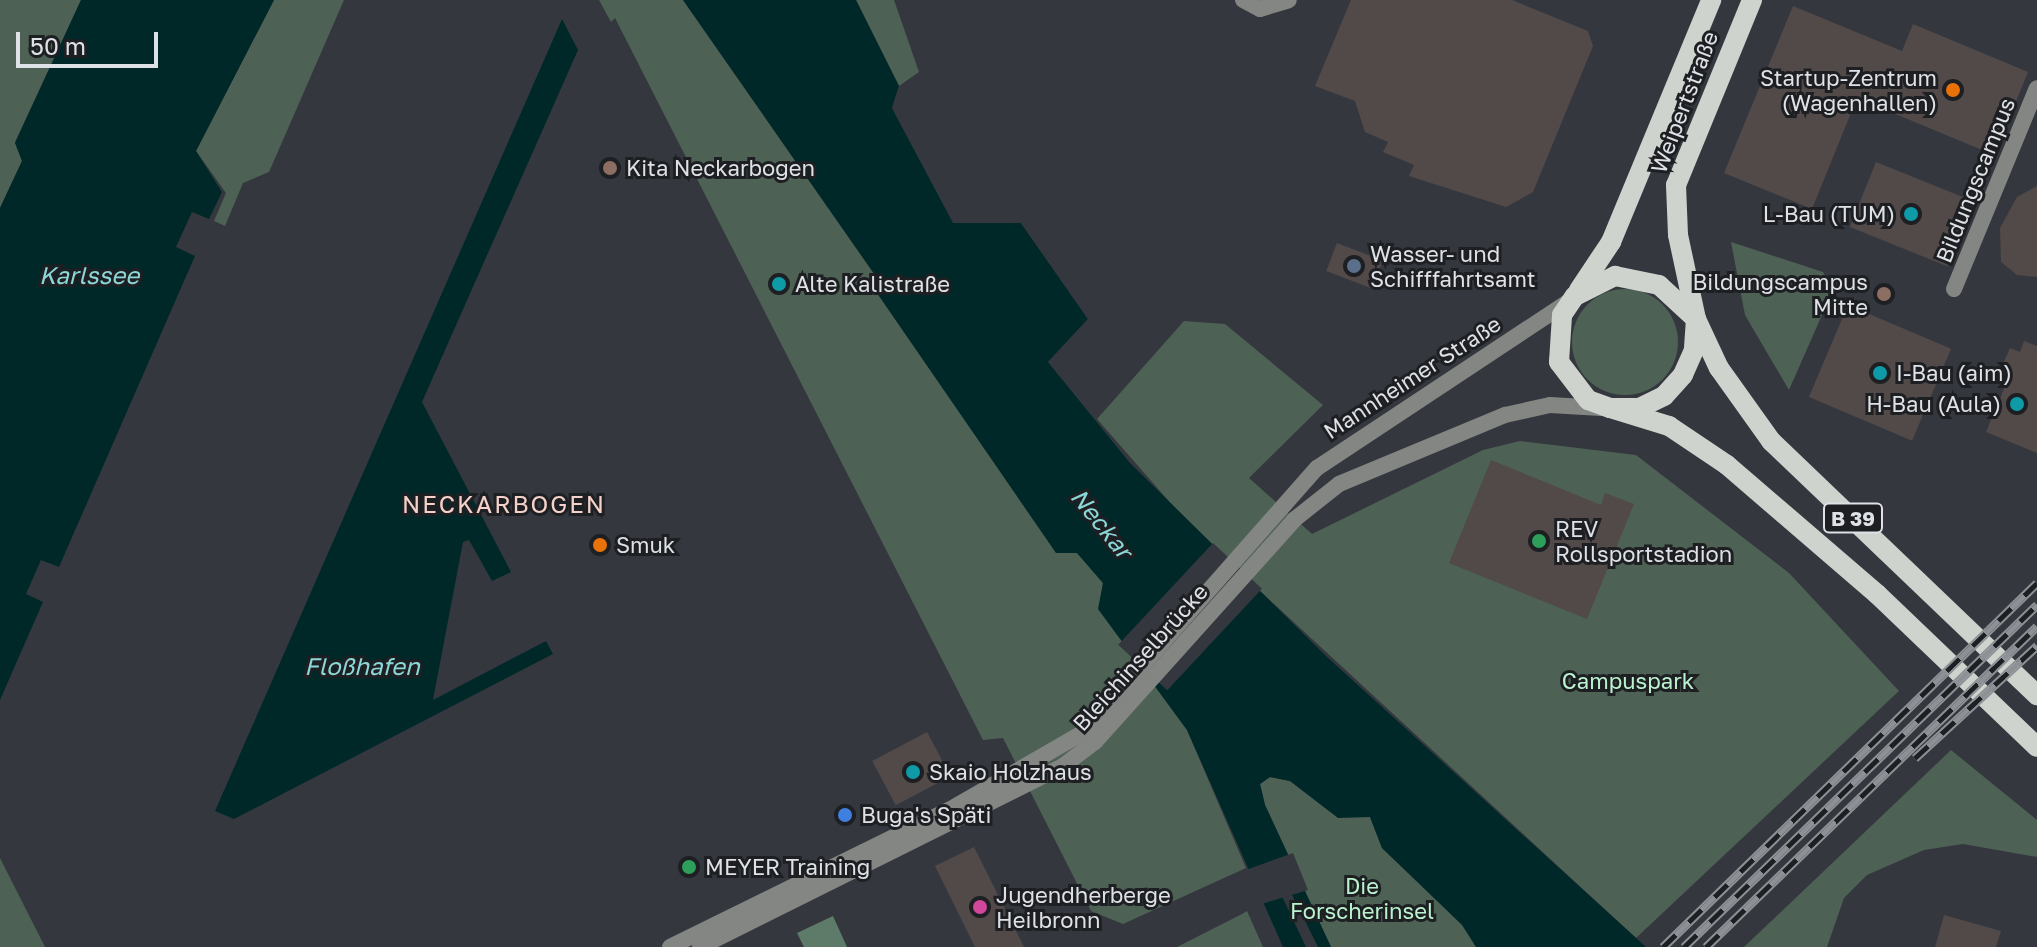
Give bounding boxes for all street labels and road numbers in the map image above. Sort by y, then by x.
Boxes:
street label: Weipertstraße [1645,27,1723,177]
street label: Bildungscampus [1930,94,2020,266]
street label: Mannheimer Straße [1319,310,1505,444]
road number: B 39 [1823,502,1883,534]
street label: Bleichinselbrücke [1067,578,1213,736]

